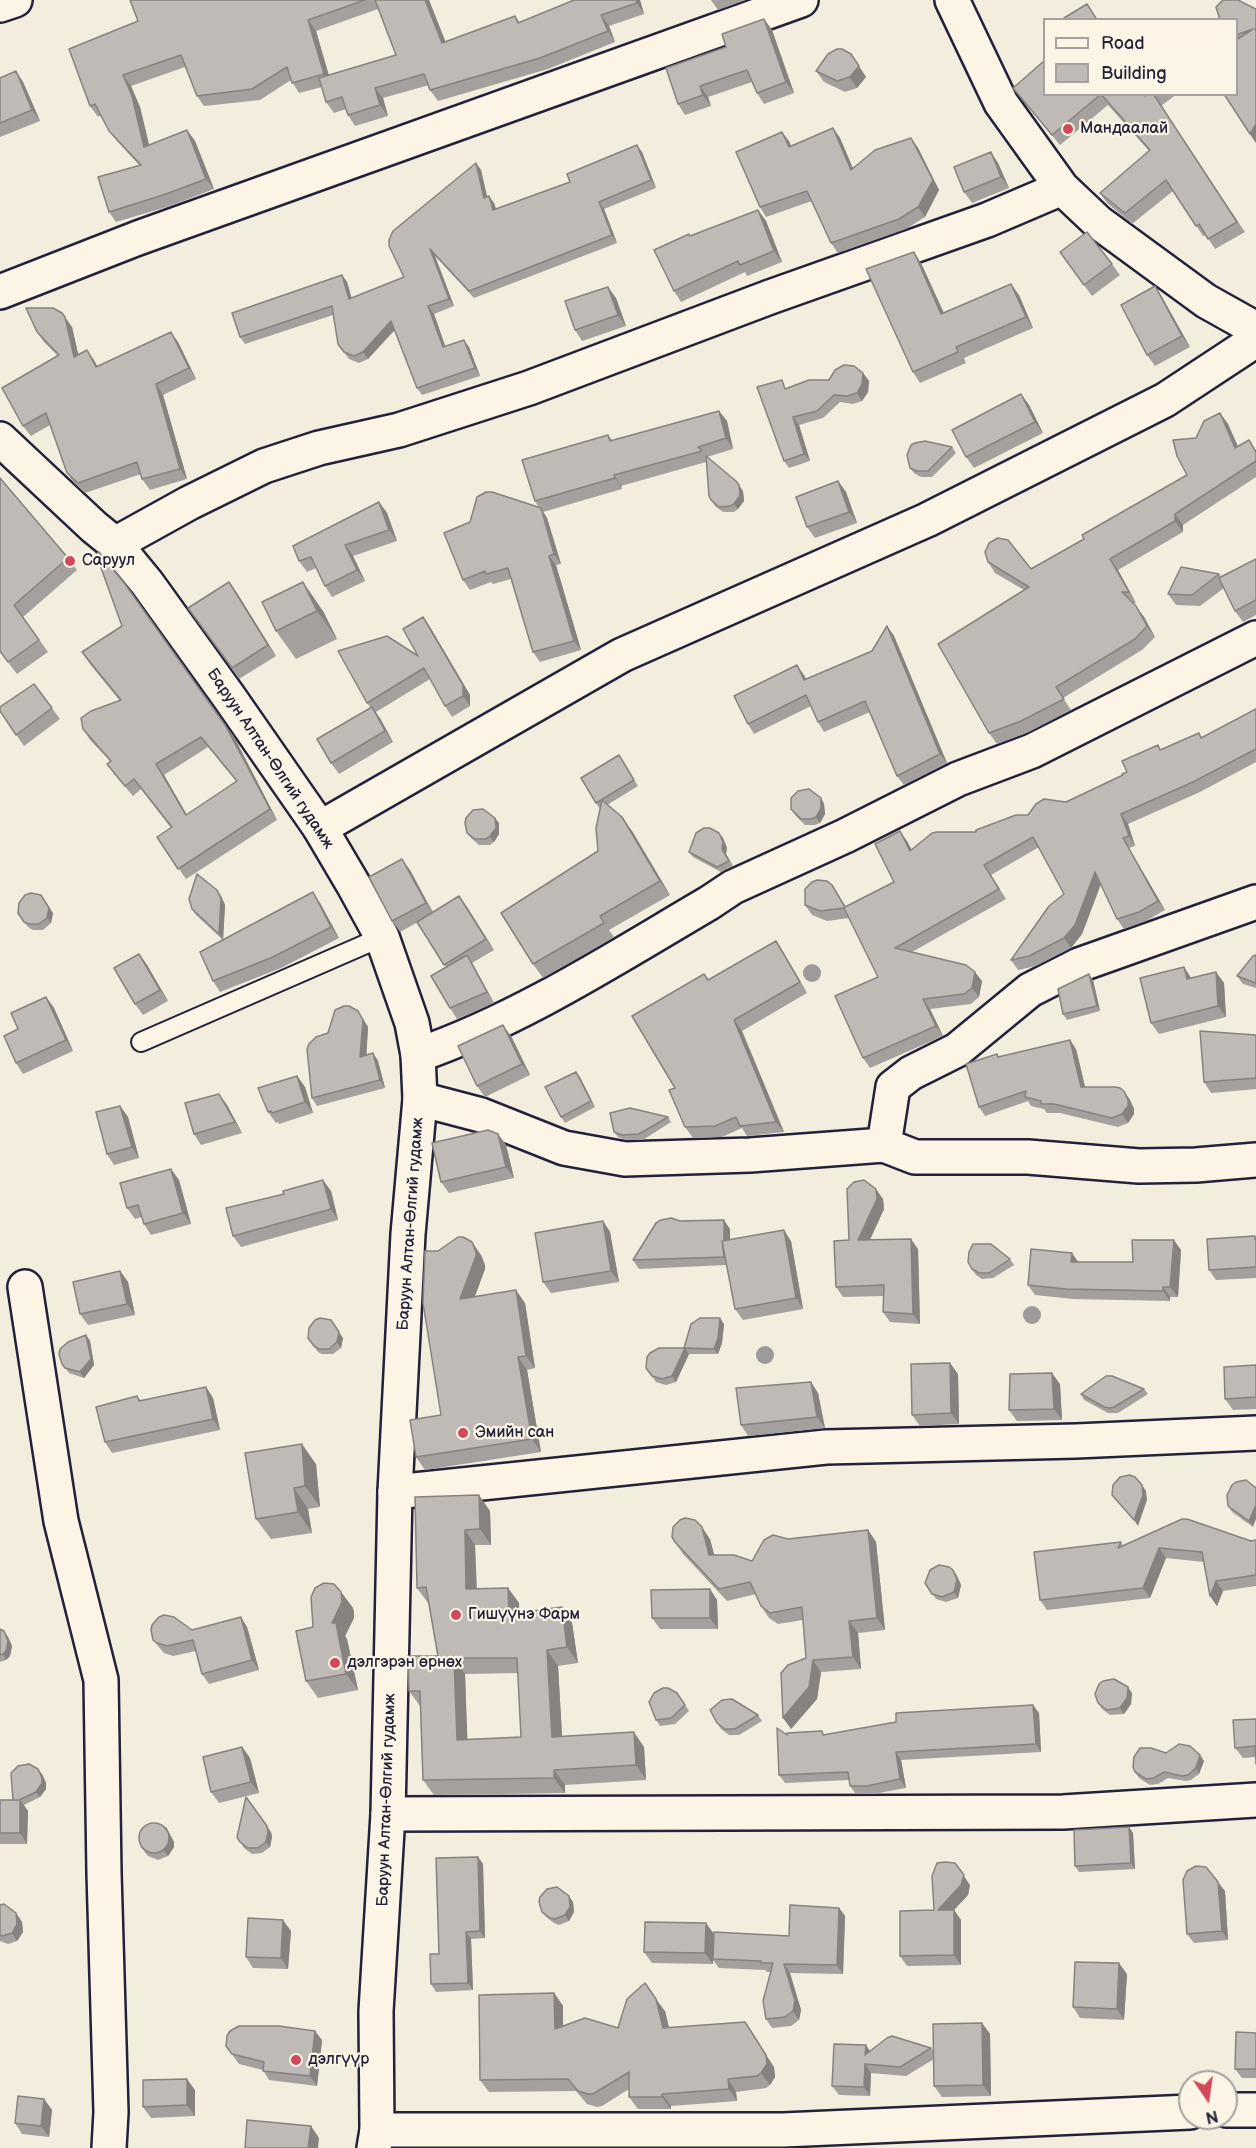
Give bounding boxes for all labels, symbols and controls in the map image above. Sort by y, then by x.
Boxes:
legend [1043,18,1238,96]
text: Road [1101,33,1145,54]
text: Building [1101,63,1167,84]
place label: Мандаалай [1080,119,1168,139]
marker: Мандаалай [1061,122,1075,136]
place label: Саруул [82,551,135,571]
marker: Саруул [63,554,77,568]
street label: Баруун Алтан-Өлгий гудамж [202,665,338,853]
street label: Баруун Алтан-Өлгий гудамж [394,1117,428,1331]
place label: Эмийн сан [475,1423,554,1443]
marker: Эмийн сан [456,1426,470,1440]
place label: Гишүүнэ Фарм [468,1605,580,1625]
marker: Гишүүнэ Фарм [449,1608,463,1622]
place label: дэлгэрэн өрнөх [347,1653,462,1673]
marker: дэлгэрэн өрнөх [328,1656,342,1670]
street label: Баруун Алтан-Өлгий гудамж [374,1693,400,1907]
place label: дэлгүүр [308,2050,369,2070]
marker: дэлгүүр [289,2053,303,2067]
north arrow [1178,2070,1238,2130]
text: N [1204,2105,1220,2127]

